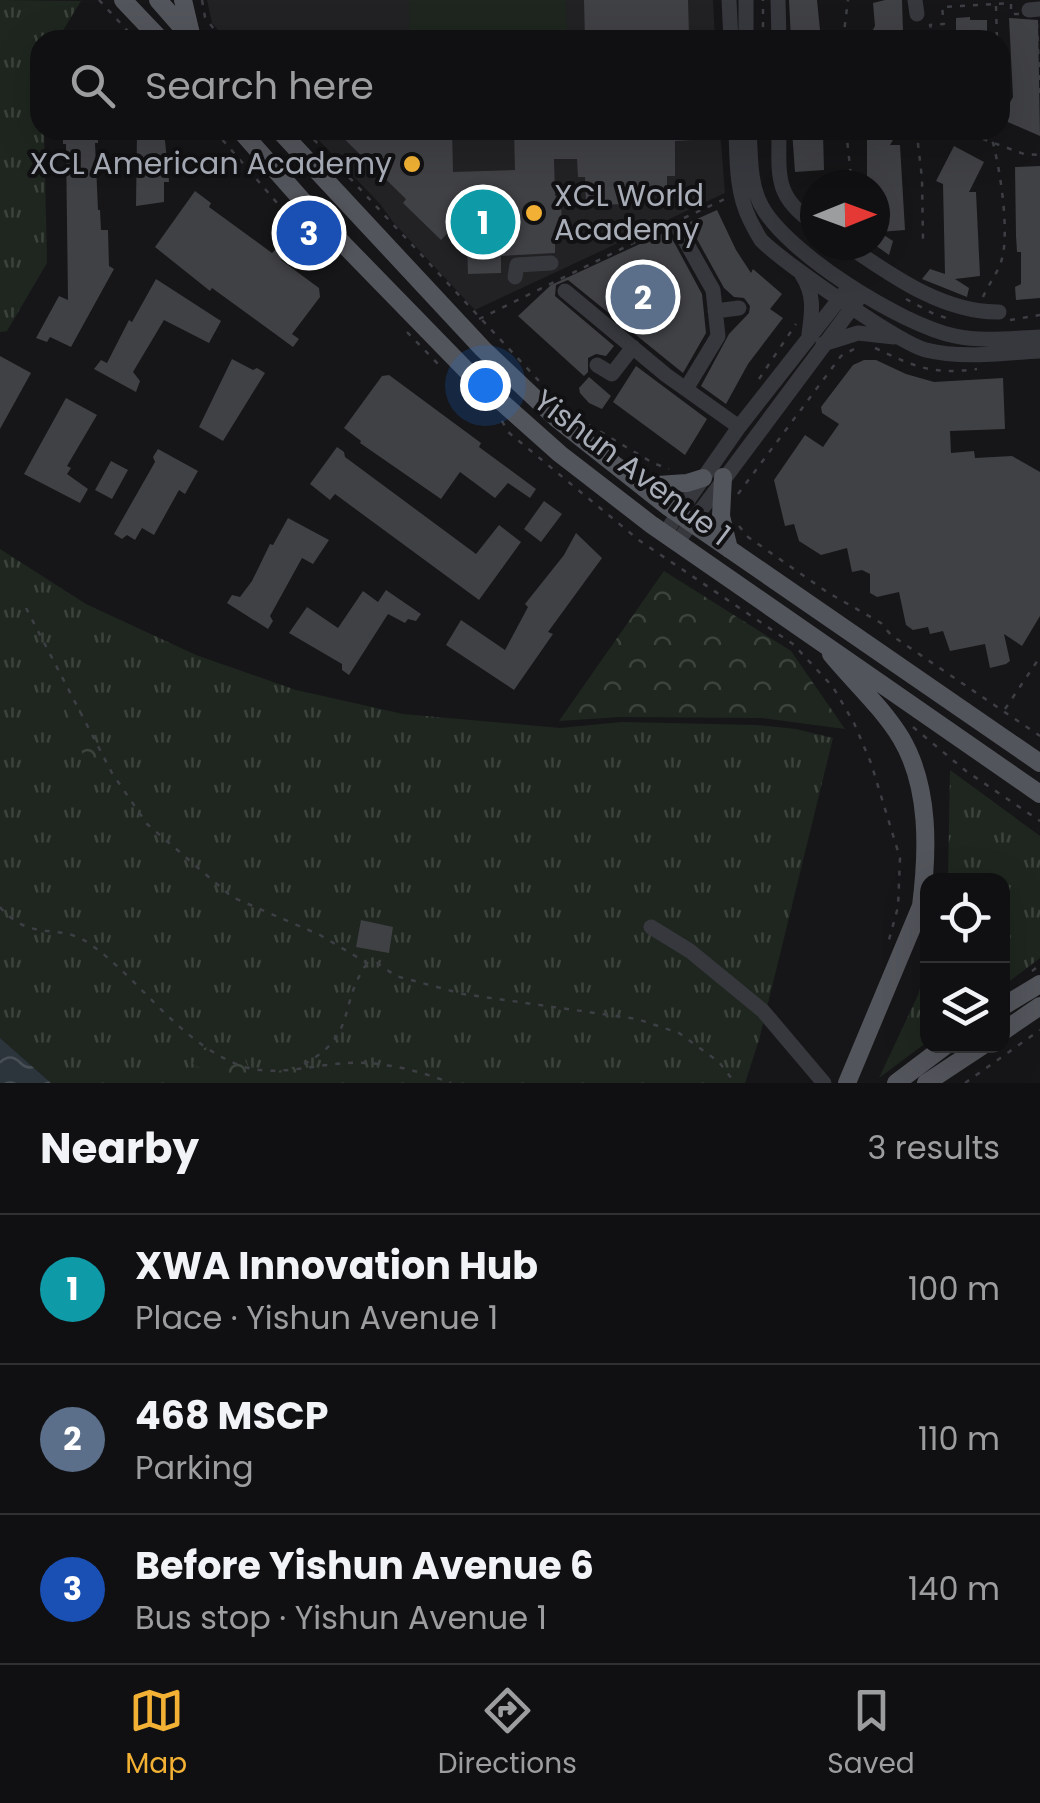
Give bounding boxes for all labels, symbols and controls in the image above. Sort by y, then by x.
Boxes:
search box [30,30,1010,140]
icon: search [65,58,120,113]
text: Search here [145,59,374,112]
place label: XCL American Academy [30,142,392,185]
marker: XCL American Academy [401,153,423,175]
north arrow [800,170,890,260]
place label: XCL World Academy [554,174,704,251]
pin: 1 [450,184,516,260]
pin: 3 [276,196,342,270]
marker: XCL World Academy [523,202,545,224]
pin: 2 [610,260,676,334]
your location [460,360,511,411]
street label: Yishun Avenue 1 [525,379,740,556]
map controls [920,873,1010,1053]
button: locate [920,873,1010,963]
button: layers [920,963,1010,1053]
text: Nearby [40,1119,199,1178]
text: 3 results [867,1125,1000,1170]
text: XWA Innovation Hub [135,1239,538,1292]
text: 1 [66,1266,79,1311]
text: 100 m [908,1266,1000,1311]
text: Place · Yishun Avenue 1 [135,1295,498,1340]
text: 468 MSCP [135,1389,329,1442]
text: 2 [63,1416,82,1461]
text: 110 m [918,1416,1000,1461]
text: Parking [135,1445,254,1490]
text: Before Yishun Avenue 6 [135,1539,594,1592]
text: 3 [63,1566,82,1611]
text: 140 m [908,1566,1000,1611]
text: Bus stop · Yishun Avenue 1 [135,1595,547,1640]
tab: Map [125,1683,187,1785]
tab: Directions [438,1683,577,1785]
tab: Saved [827,1683,915,1785]

